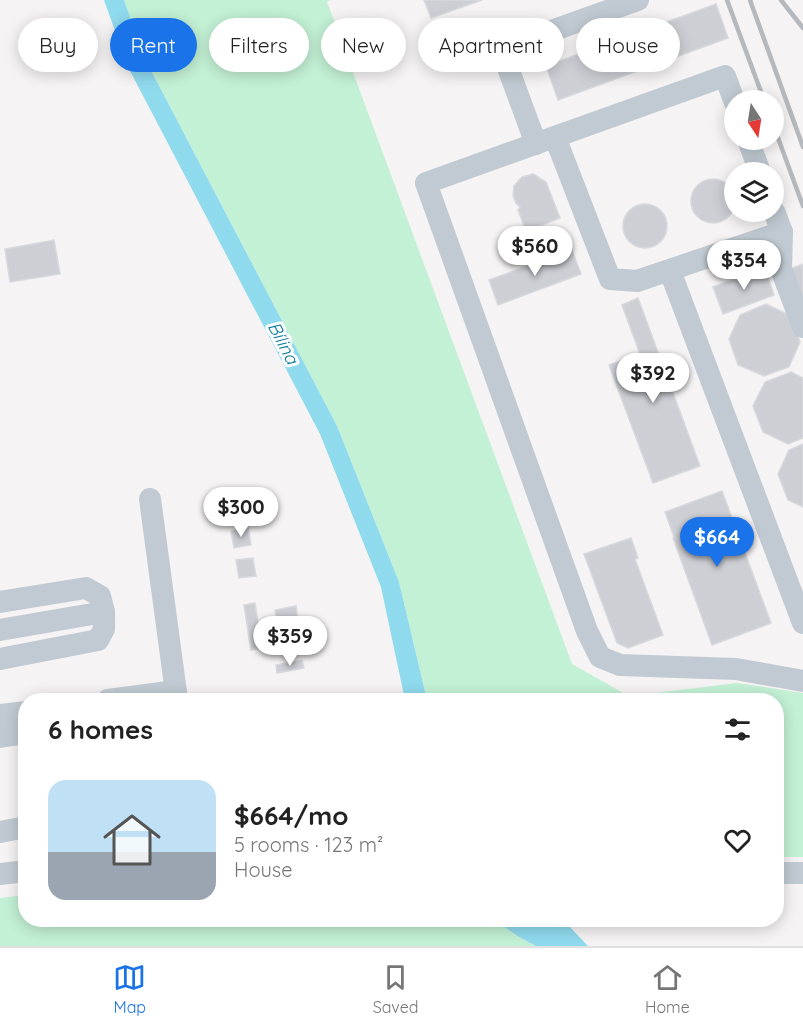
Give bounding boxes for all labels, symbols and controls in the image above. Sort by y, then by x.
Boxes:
chip: Buy [18,18,98,72]
chip: Rent [110,18,197,72]
chip: Filters [209,18,309,72]
chip: New [321,18,406,72]
chip: Apartment [418,18,564,72]
chip: House [576,18,680,72]
north arrow [724,90,784,150]
map controls [724,90,784,222]
button: layers [724,162,784,222]
pin: $560 [499,226,571,277]
text: $560 [512,233,558,258]
pin: $354 [708,240,780,291]
text: $354 [721,247,767,272]
water label: Bílina [263,318,305,369]
pin: $392 [617,353,689,404]
text: $392 [630,360,676,385]
pin: $300 [205,487,277,538]
text: $300 [217,494,265,519]
pin: $664 [681,517,753,568]
text: $664 [694,524,740,549]
pin: $359 [254,616,326,667]
text: $359 [267,623,313,648]
text: 6 homes [48,713,153,746]
icon: filters [721,713,754,746]
text: $664/mo [234,799,349,832]
icon: home [96,804,168,876]
icon: heart [721,824,754,857]
text: 5 rooms · 123 m² [234,832,383,857]
text: House [234,857,293,882]
tab: Map [113,961,146,1017]
tab: Saved [373,961,418,1017]
tab: Home [645,961,690,1017]

